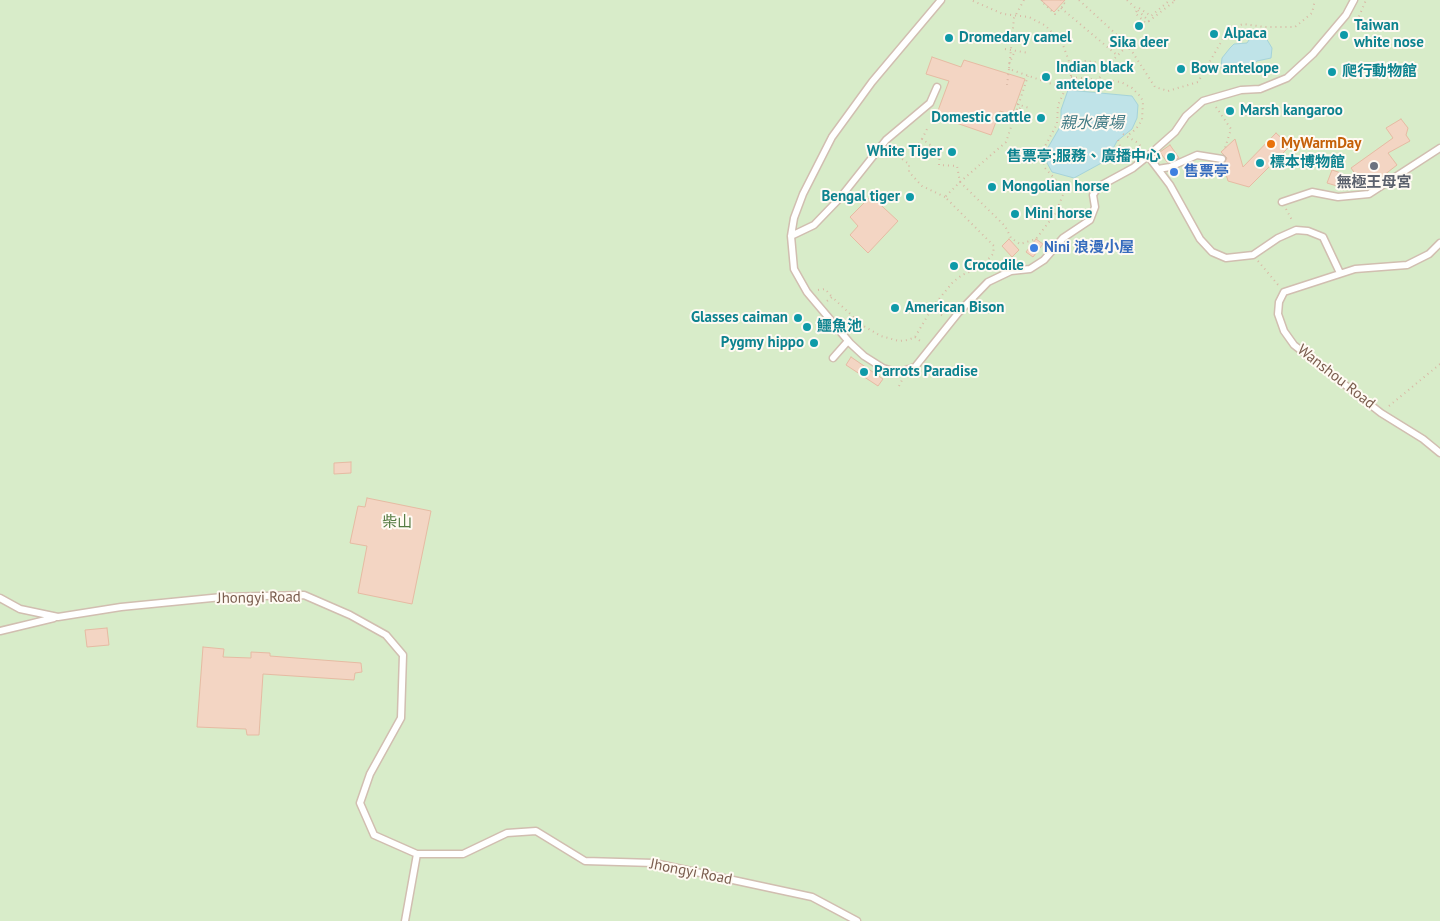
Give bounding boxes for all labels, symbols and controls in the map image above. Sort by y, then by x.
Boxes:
place label: Taiwan white nose [1354,17,1424,52]
marker: Sika deer [1133,20,1145,32]
place label: Alpaca [1224,25,1267,43]
marker: Alpaca [1208,28,1220,40]
place label: Dromedary camel [959,29,1072,47]
marker: Taiwan white nose [1338,29,1350,41]
marker: Dromedary camel [943,32,955,44]
place label: Sika deer [1109,34,1169,52]
place label: Indian black antelope [1056,59,1134,94]
place label: Bow antelope [1191,60,1279,78]
marker: Bow antelope [1175,63,1187,75]
place label: 爬行動物館 [1342,63,1417,81]
marker: 爬行動物館 [1326,66,1338,78]
marker: Indian black antelope [1040,71,1052,83]
place label: Marsh kangaroo [1240,102,1343,120]
marker: Marsh kangaroo [1224,105,1236,117]
place label: Domestic cattle [931,109,1031,127]
marker: Domestic cattle [1035,112,1047,124]
water label: 親水廣場 [1060,113,1124,133]
place label: MyWarmDay [1281,135,1361,153]
marker: MyWarmDay [1265,138,1277,150]
place label: White Tiger [867,143,942,161]
marker: White Tiger [946,146,958,158]
place label: 售票亭;服務、廣播中心 [1007,148,1161,166]
marker: 售票亭;服務、廣播中心 [1165,151,1177,163]
place label: 標本博物館 [1270,154,1345,172]
marker: 標本博物館 [1254,157,1266,169]
marker: 無極王母宮 [1368,160,1380,172]
place label: 售票亭 [1184,163,1229,181]
marker: 售票亭 [1168,166,1180,178]
place label: 無極王母宮 [1337,174,1411,192]
place label: Mongolian horse [1002,178,1110,196]
marker: Mongolian horse [986,181,998,193]
place label: Bengal tiger [821,188,900,206]
marker: Bengal tiger [904,191,916,203]
place label: Mini horse [1025,205,1092,223]
marker: Mini horse [1009,208,1021,220]
place label: Nini 浪漫小屋 [1044,239,1134,257]
marker: Nini 浪漫小屋 [1028,242,1040,254]
place label: Crocodile [964,257,1024,275]
marker: Crocodile [948,260,960,272]
place label: American Bison [905,299,1004,317]
marker: American Bison [889,302,901,314]
place label: Glasses caiman [691,309,788,327]
marker: Glasses caiman [792,312,804,324]
place label: 鱷魚池 [817,318,862,336]
marker: 鱷魚池 [801,321,813,333]
place label: Pygmy hippo [721,334,804,352]
marker: Pygmy hippo [808,337,820,349]
street label: Wanshou Road [1293,341,1379,413]
place label: Parrots Paradise [874,363,978,381]
marker: Parrots Paradise [858,366,870,378]
park label: 柴山 [382,514,412,532]
street label: Jhongyi Road [217,588,301,608]
street label: Jhongyi Road [648,855,734,889]

